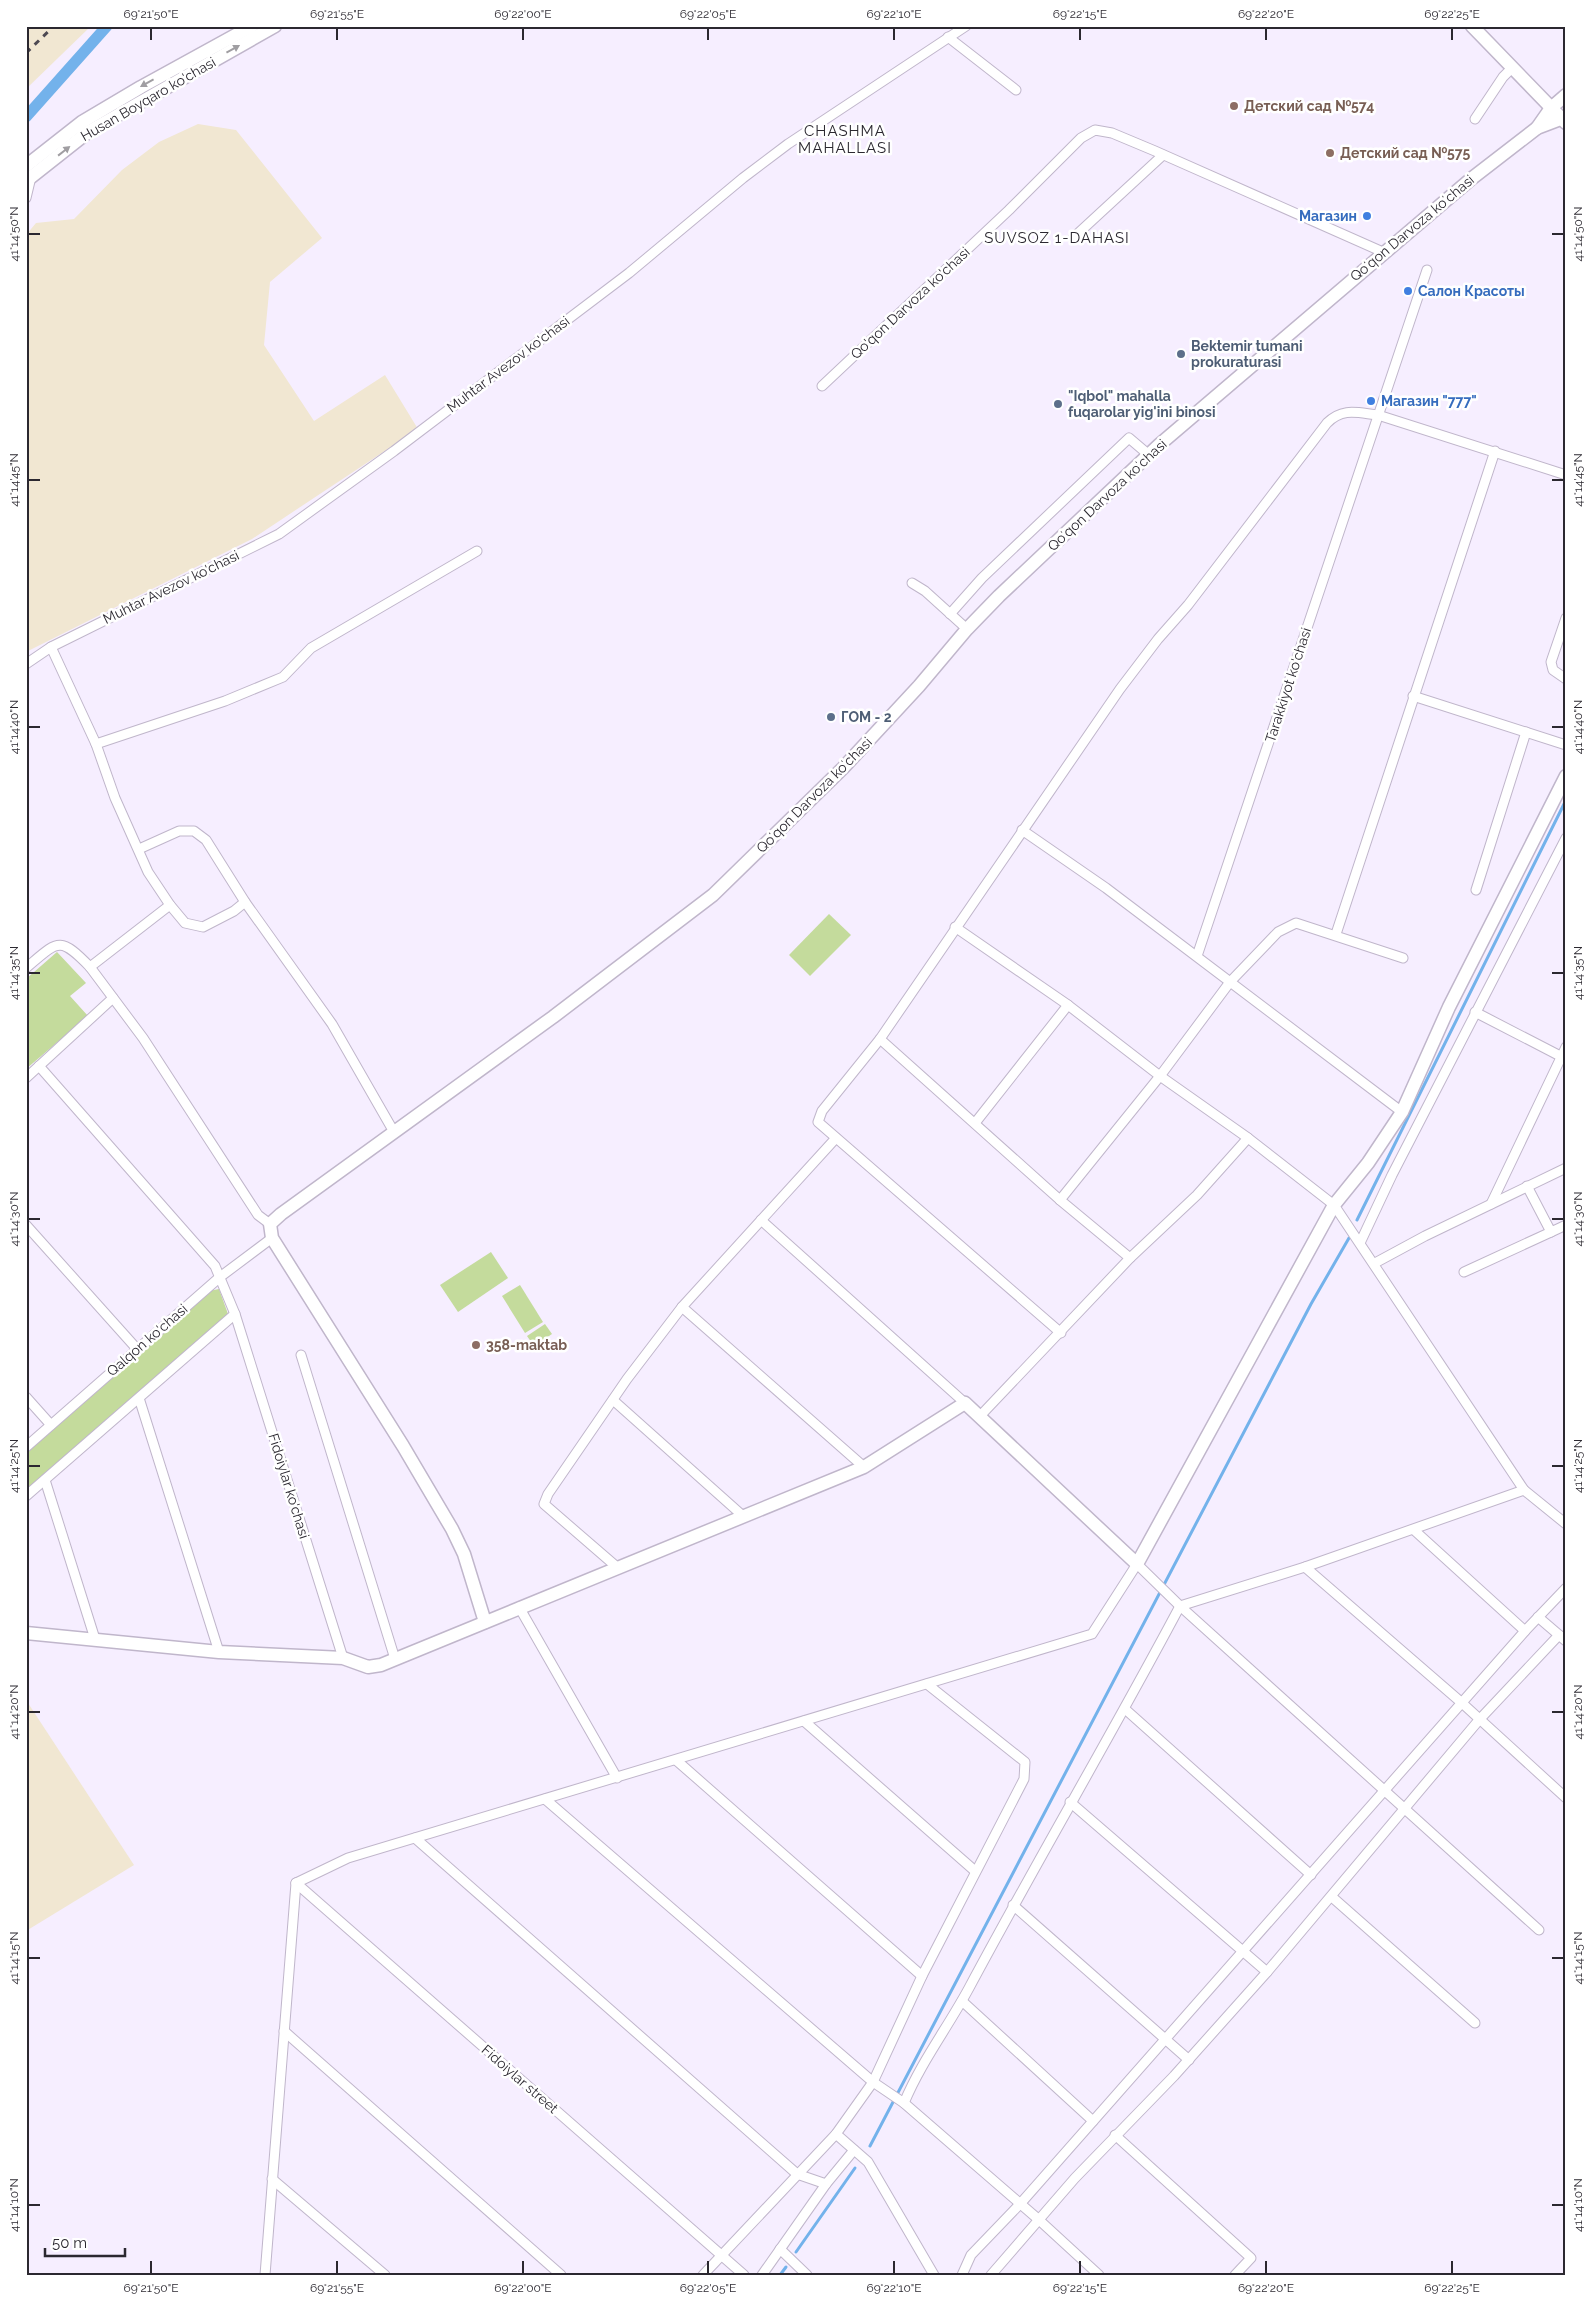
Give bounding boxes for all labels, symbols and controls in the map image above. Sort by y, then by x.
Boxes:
text: 69°21'50"E [124,7,178,21]
text: 69°21'55"E [310,7,364,21]
text: 69°22'00"E [494,7,552,21]
text: 69°22'05"E [680,7,736,21]
text: 69°22'10"E [866,7,922,21]
text: 69°22'15"E [1053,7,1107,21]
text: 69°22'20"E [1238,7,1294,21]
text: 69°22'25"E [1424,7,1480,21]
one-way arrow [227,45,240,54]
street label: Husan Boyqaro ko'chasi [78,54,218,144]
one-way arrow [140,79,155,87]
place label: Детский сад №574 [1244,98,1374,114]
marker: Детский сад №574 [1228,100,1240,112]
district label: CHASHMA MAHALLASI [798,122,892,157]
one-way arrow [58,145,71,156]
place label: Детский сад №575 [1340,145,1471,161]
marker: Детский сад №575 [1324,147,1336,159]
street label: Qoʻqon Darvoza koʻchasi [1347,172,1477,284]
text: 41°14'50"N [7,207,21,261]
text: 41°14'50"N [1571,207,1585,261]
place label: Магазин [1299,208,1357,224]
marker: Магазин [1361,210,1373,222]
district label: SUVSOZ 1-DAHASI [984,229,1130,247]
street label: Qo'qon Darvoza ko'chasi [847,244,973,362]
place label: Салон Красоты [1418,283,1525,299]
marker: Салон Красоты [1402,285,1414,297]
street label: Muhtar Avezov ko'chasi [444,313,572,415]
place label: Bektemir tumani prokuraturasi [1191,338,1303,370]
marker: Bektemir tumani prokuraturasi [1175,348,1187,360]
place label: "Iqbol" mahalla fuqarolar yig'ini binosi [1068,388,1216,420]
place label: Магазин "777" [1381,393,1477,409]
marker: Магазин "777" [1365,395,1377,407]
marker: "Iqbol" mahalla fuqarolar yig'ini binosi [1052,398,1064,410]
street label: Qoʻqon Darvoza koʻchasi [1044,436,1170,554]
text: 41°14'45"N [7,453,21,507]
text: 41°14'45"N [1571,453,1585,507]
street label: Muhtar Avezov ko'chasi [100,547,242,627]
street label: Tarakkiyot ko'chasi [1262,626,1314,744]
text: 41°14'40"N [7,700,21,754]
text: 41°14'40"N [1571,700,1585,754]
place label: ГОМ - 2 [841,709,892,725]
marker: ГОМ - 2 [825,711,837,723]
street label: Qoʻqon Darvoza koʻchasi [753,734,875,856]
text: 41°14'35"N [7,946,21,1000]
text: 41°14'35"N [1571,946,1585,1000]
text: 41°14'30"N [7,1192,21,1246]
text: 41°14'30"N [1571,1192,1585,1246]
street label: Qalqon ko'chasi [104,1301,190,1379]
place label: 358-maktab [486,1337,567,1353]
marker: 358-maktab [470,1339,482,1351]
street label: Fidoiylar ko'chasi [265,1431,313,1541]
text: 41°14'25"N [7,1439,21,1493]
text: 41°14'25"N [1571,1439,1585,1493]
text: 41°14'20"N [7,1685,21,1739]
text: 41°14'20"N [1571,1685,1585,1739]
text: 41°14'15"N [7,1931,21,1985]
text: 41°14'15"N [1571,1931,1585,1985]
street label: Fidoiylar street [479,2042,562,2117]
text: 41°14'10"N [7,2178,21,2232]
text: 41°14'10"N [1571,2178,1585,2232]
scale bar [45,2226,125,2258]
text: 50 m [52,2234,87,2252]
text: 69°21'50"E [124,2281,178,2295]
text: 69°21'55"E [310,2281,364,2295]
text: 69°22'00"E [494,2281,552,2295]
text: 69°22'05"E [680,2281,736,2295]
text: 69°22'10"E [866,2281,922,2295]
text: 69°22'15"E [1053,2281,1107,2295]
text: 69°22'20"E [1238,2281,1294,2295]
text: 69°22'25"E [1424,2281,1480,2295]

